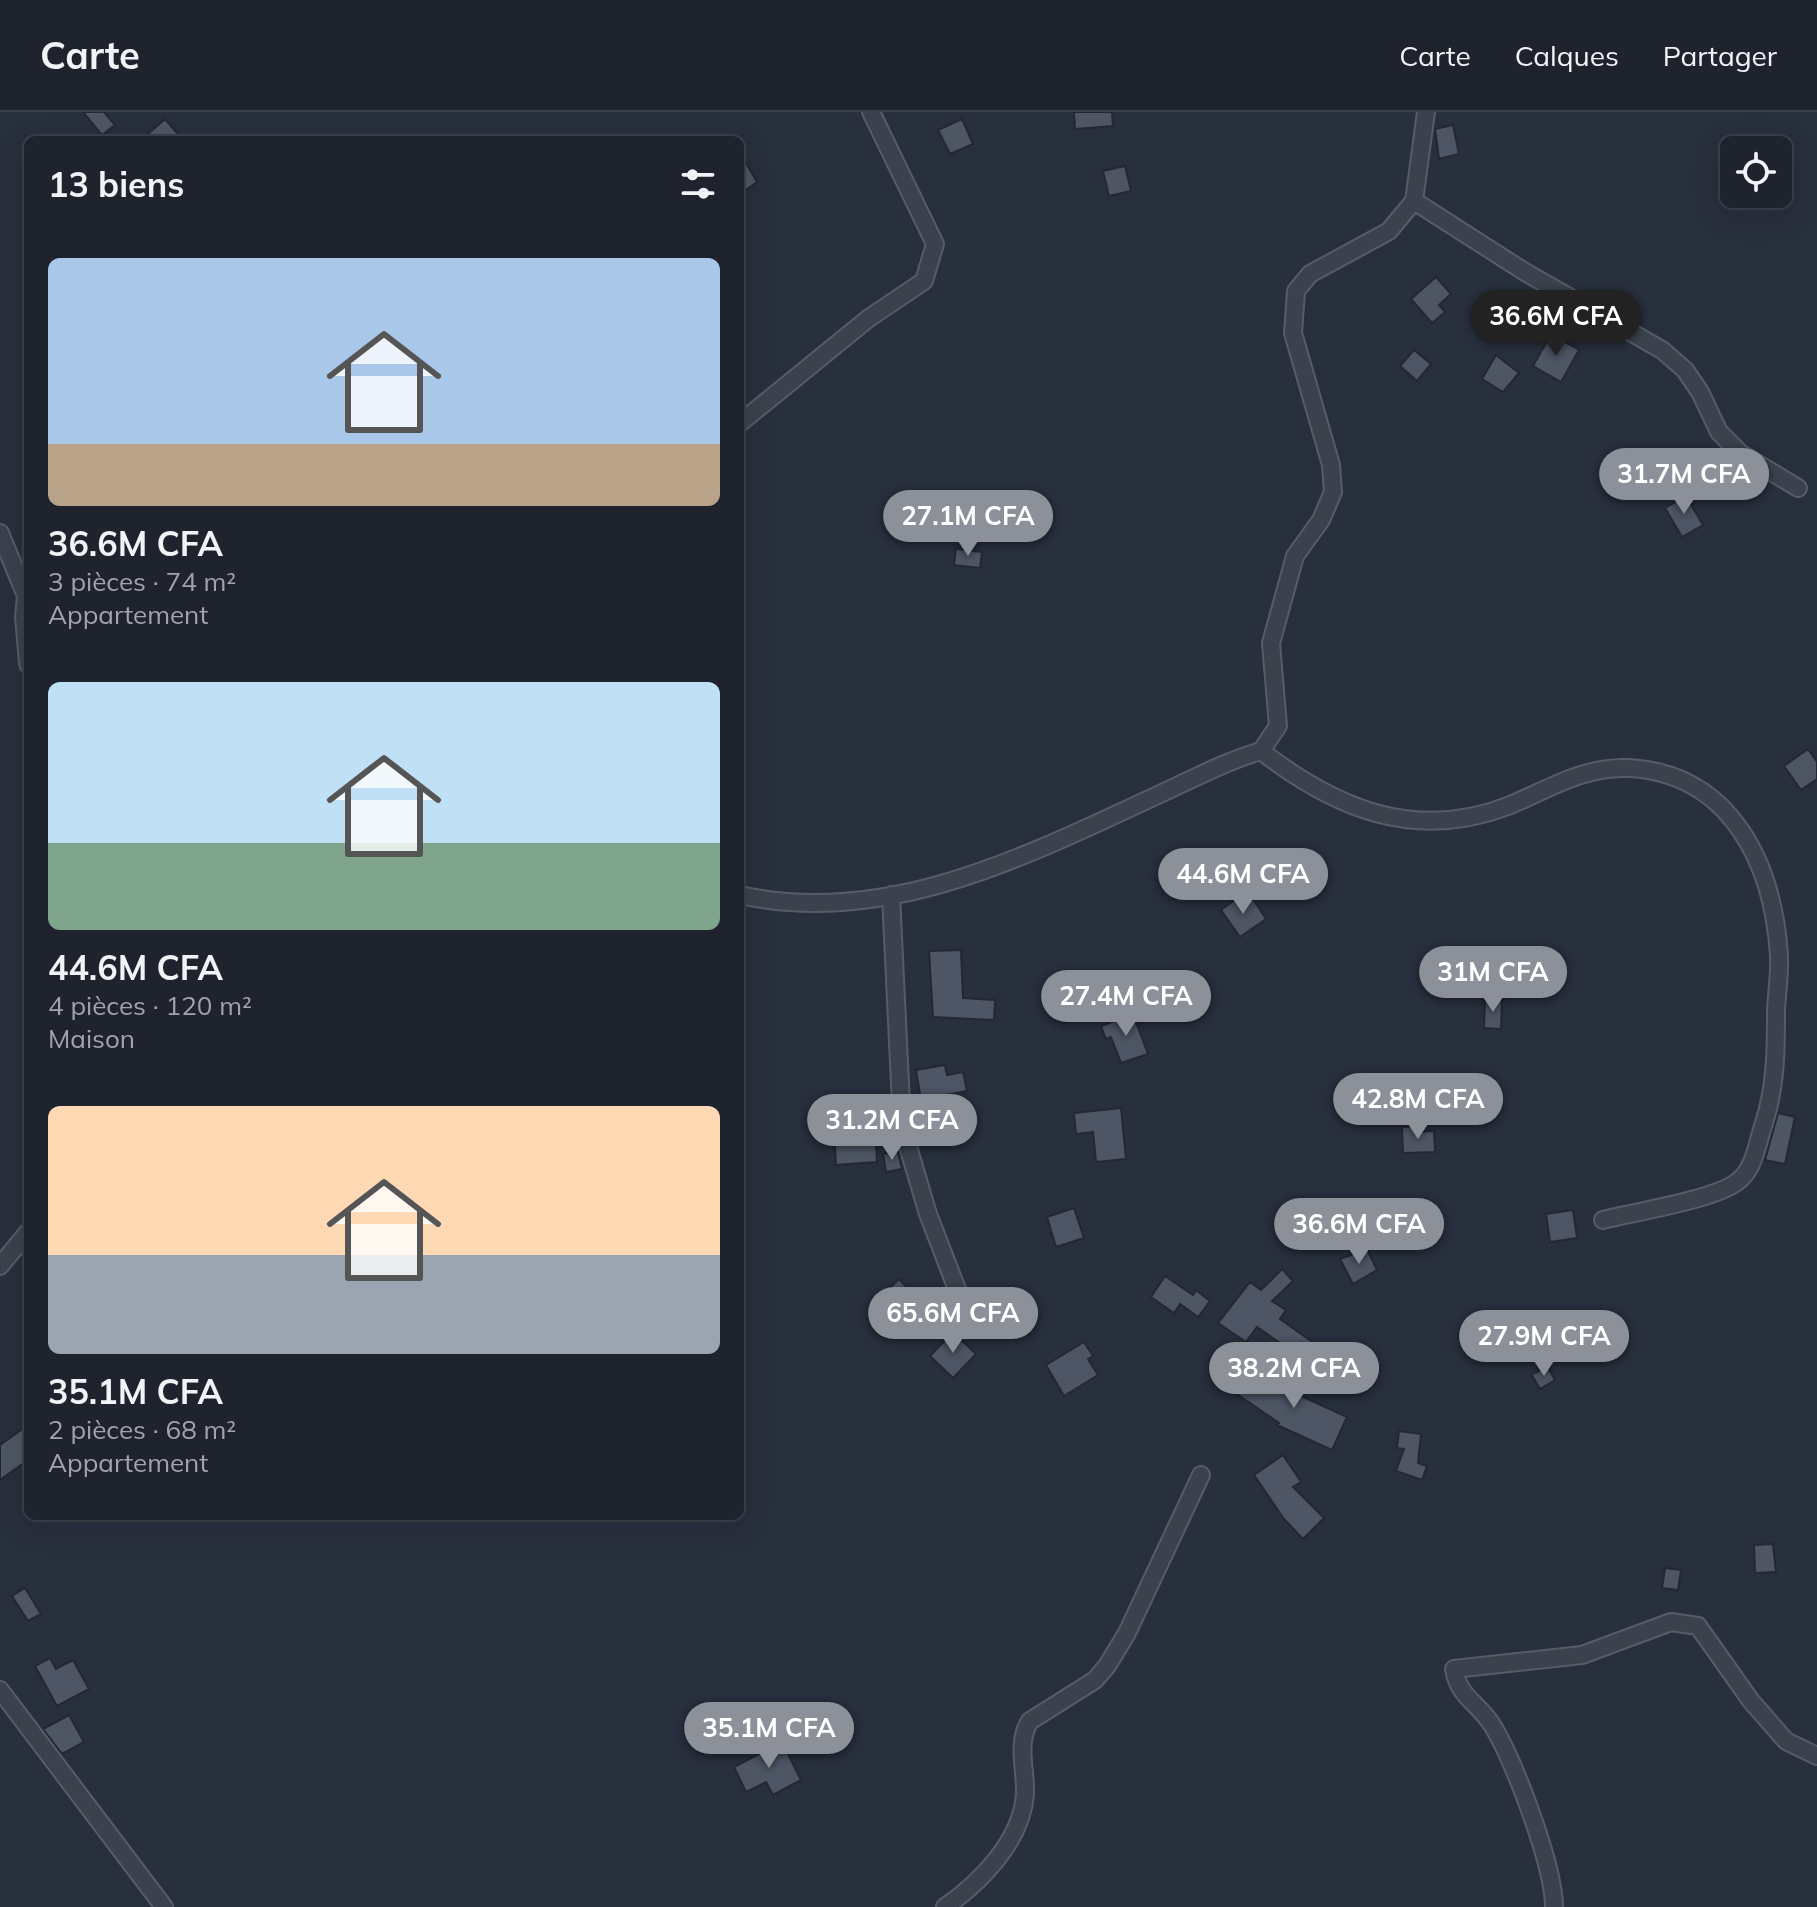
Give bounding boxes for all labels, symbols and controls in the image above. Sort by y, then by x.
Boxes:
text: Carte [40,31,140,79]
text: Carte [1399,38,1471,73]
text: Calques [1515,38,1619,73]
text: Partager [1663,38,1777,73]
map controls [1720,136,1792,208]
button: locate [1720,136,1792,208]
icon: filters [676,162,720,206]
text: 13 biens [48,163,184,206]
pin: 36.6M CFA [1464,290,1648,358]
text: 36.6M CFA [1489,299,1623,332]
icon: home [312,310,456,454]
pin: 31.7M CFA [1592,448,1776,516]
text: 31.7M CFA [1617,457,1751,490]
pin: 27.1M CFA [876,490,1060,558]
text: 27.1M CFA [901,499,1035,532]
text: 36.6M CFA [48,522,223,565]
text: 3 pièces · 74 m² [48,565,236,598]
text: Appartement [48,598,208,631]
icon: home [312,734,456,878]
pin: 44.6M CFA [1151,848,1335,916]
text: 44.6M CFA [1176,857,1310,890]
text: 44.6M CFA [48,946,223,989]
pin: 31M CFA [1419,946,1567,1014]
text: 31M CFA [1437,955,1549,988]
pin: 27.4M CFA [1034,970,1218,1038]
text: 27.4M CFA [1059,979,1193,1012]
text: 4 pièces · 120 m² [48,989,252,1022]
text: Maison [48,1022,135,1055]
pin: 42.8M CFA [1326,1073,1510,1141]
text: 42.8M CFA [1351,1082,1485,1115]
pin: 31.2M CFA [800,1094,984,1162]
text: 31.2M CFA [825,1103,959,1136]
icon: home [312,1158,456,1302]
pin: 36.6M CFA [1267,1198,1451,1266]
text: 36.6M CFA [1292,1207,1426,1240]
pin: 65.6M CFA [861,1287,1045,1355]
text: 65.6M CFA [886,1296,1020,1329]
pin: 27.9M CFA [1452,1310,1636,1378]
text: 27.9M CFA [1477,1319,1611,1352]
pin: 38.2M CFA [1202,1342,1386,1410]
text: 38.2M CFA [1227,1351,1361,1384]
text: 35.1M CFA [48,1370,223,1413]
text: 2 pièces · 68 m² [48,1413,236,1446]
text: Appartement [48,1446,208,1479]
pin: 35.1M CFA [677,1702,861,1770]
text: 35.1M CFA [702,1711,836,1744]

